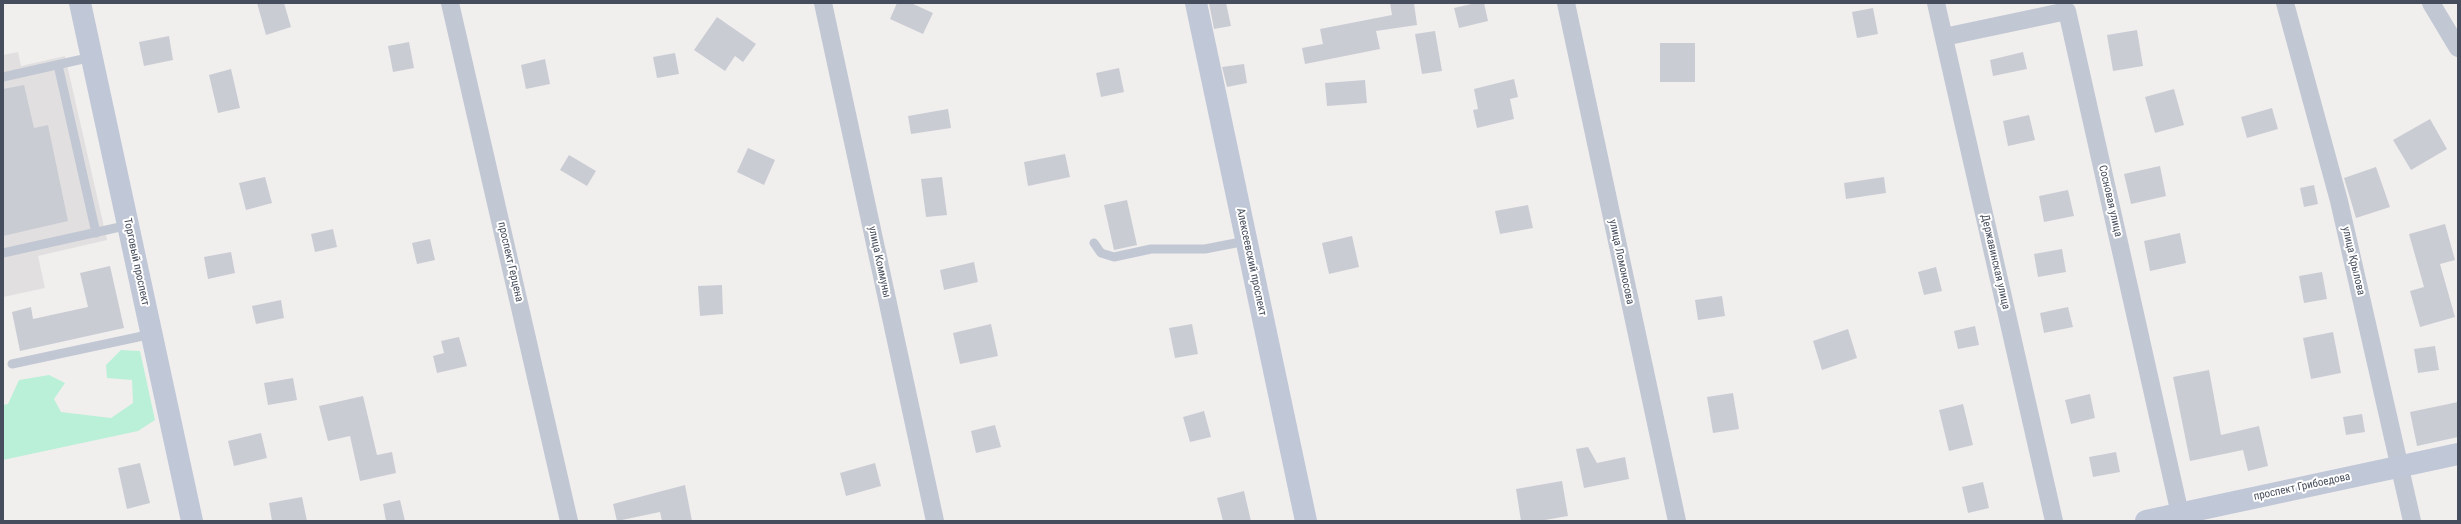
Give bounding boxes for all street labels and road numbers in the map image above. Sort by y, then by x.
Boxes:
street label: Сосновая улица [2095,164,2125,238]
street label: Алексеевский проспект [1233,207,1269,317]
street label: Державинская улица [1978,213,2012,311]
street label: Торговый проспект [120,217,152,307]
street label: улица Ломоносова [1606,218,1636,306]
street label: проспект Герцена [494,221,526,303]
street label: улица Коммуны [865,225,893,299]
street label: улица Крылова [2339,225,2367,297]
street label: проспект Грибоедова [2252,470,2352,504]

